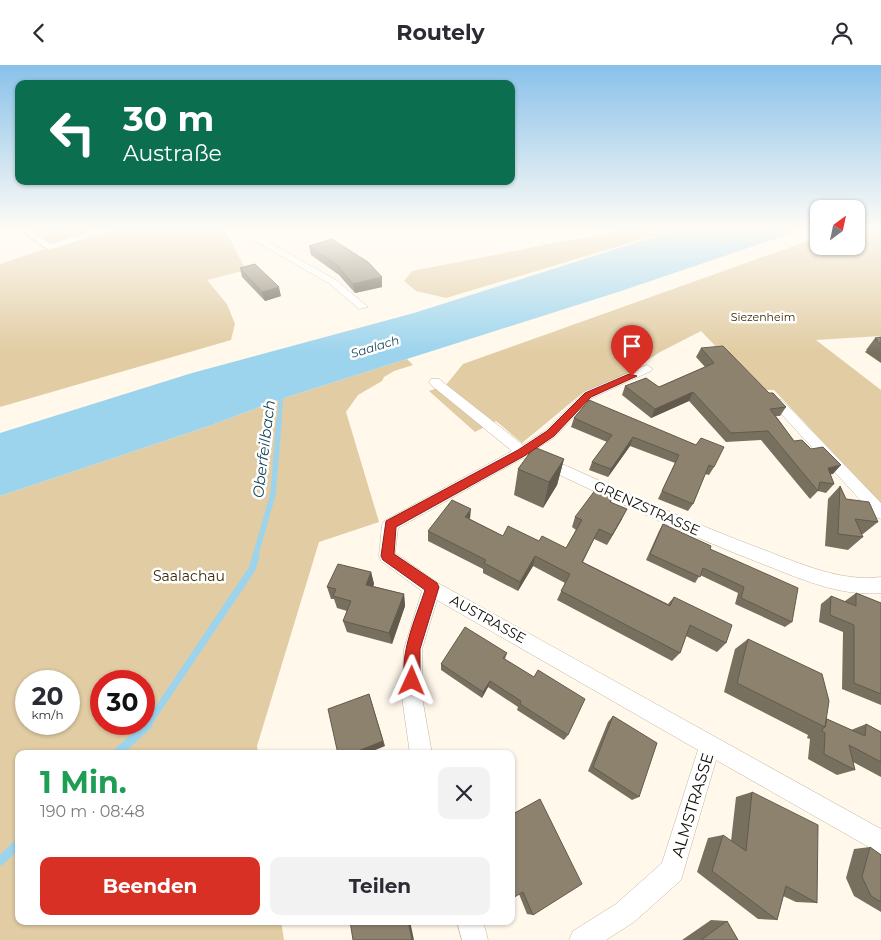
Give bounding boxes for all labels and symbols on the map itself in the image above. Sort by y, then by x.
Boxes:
north arrow [810,200,865,255]
park label: Siezenheim [731,310,795,324]
pin [611,325,653,376]
water label: Saalach [349,332,401,361]
water label: Oberfeilbach [248,399,279,499]
street label: GRENZSTRASSE [591,477,703,539]
park label: Saalachau [153,567,225,585]
street label: AUSTRASSE [447,591,529,647]
position arrow [385,654,437,706]
speed limit sign: 30 [90,670,155,735]
street label: ALMSTRASSE [668,751,717,860]

